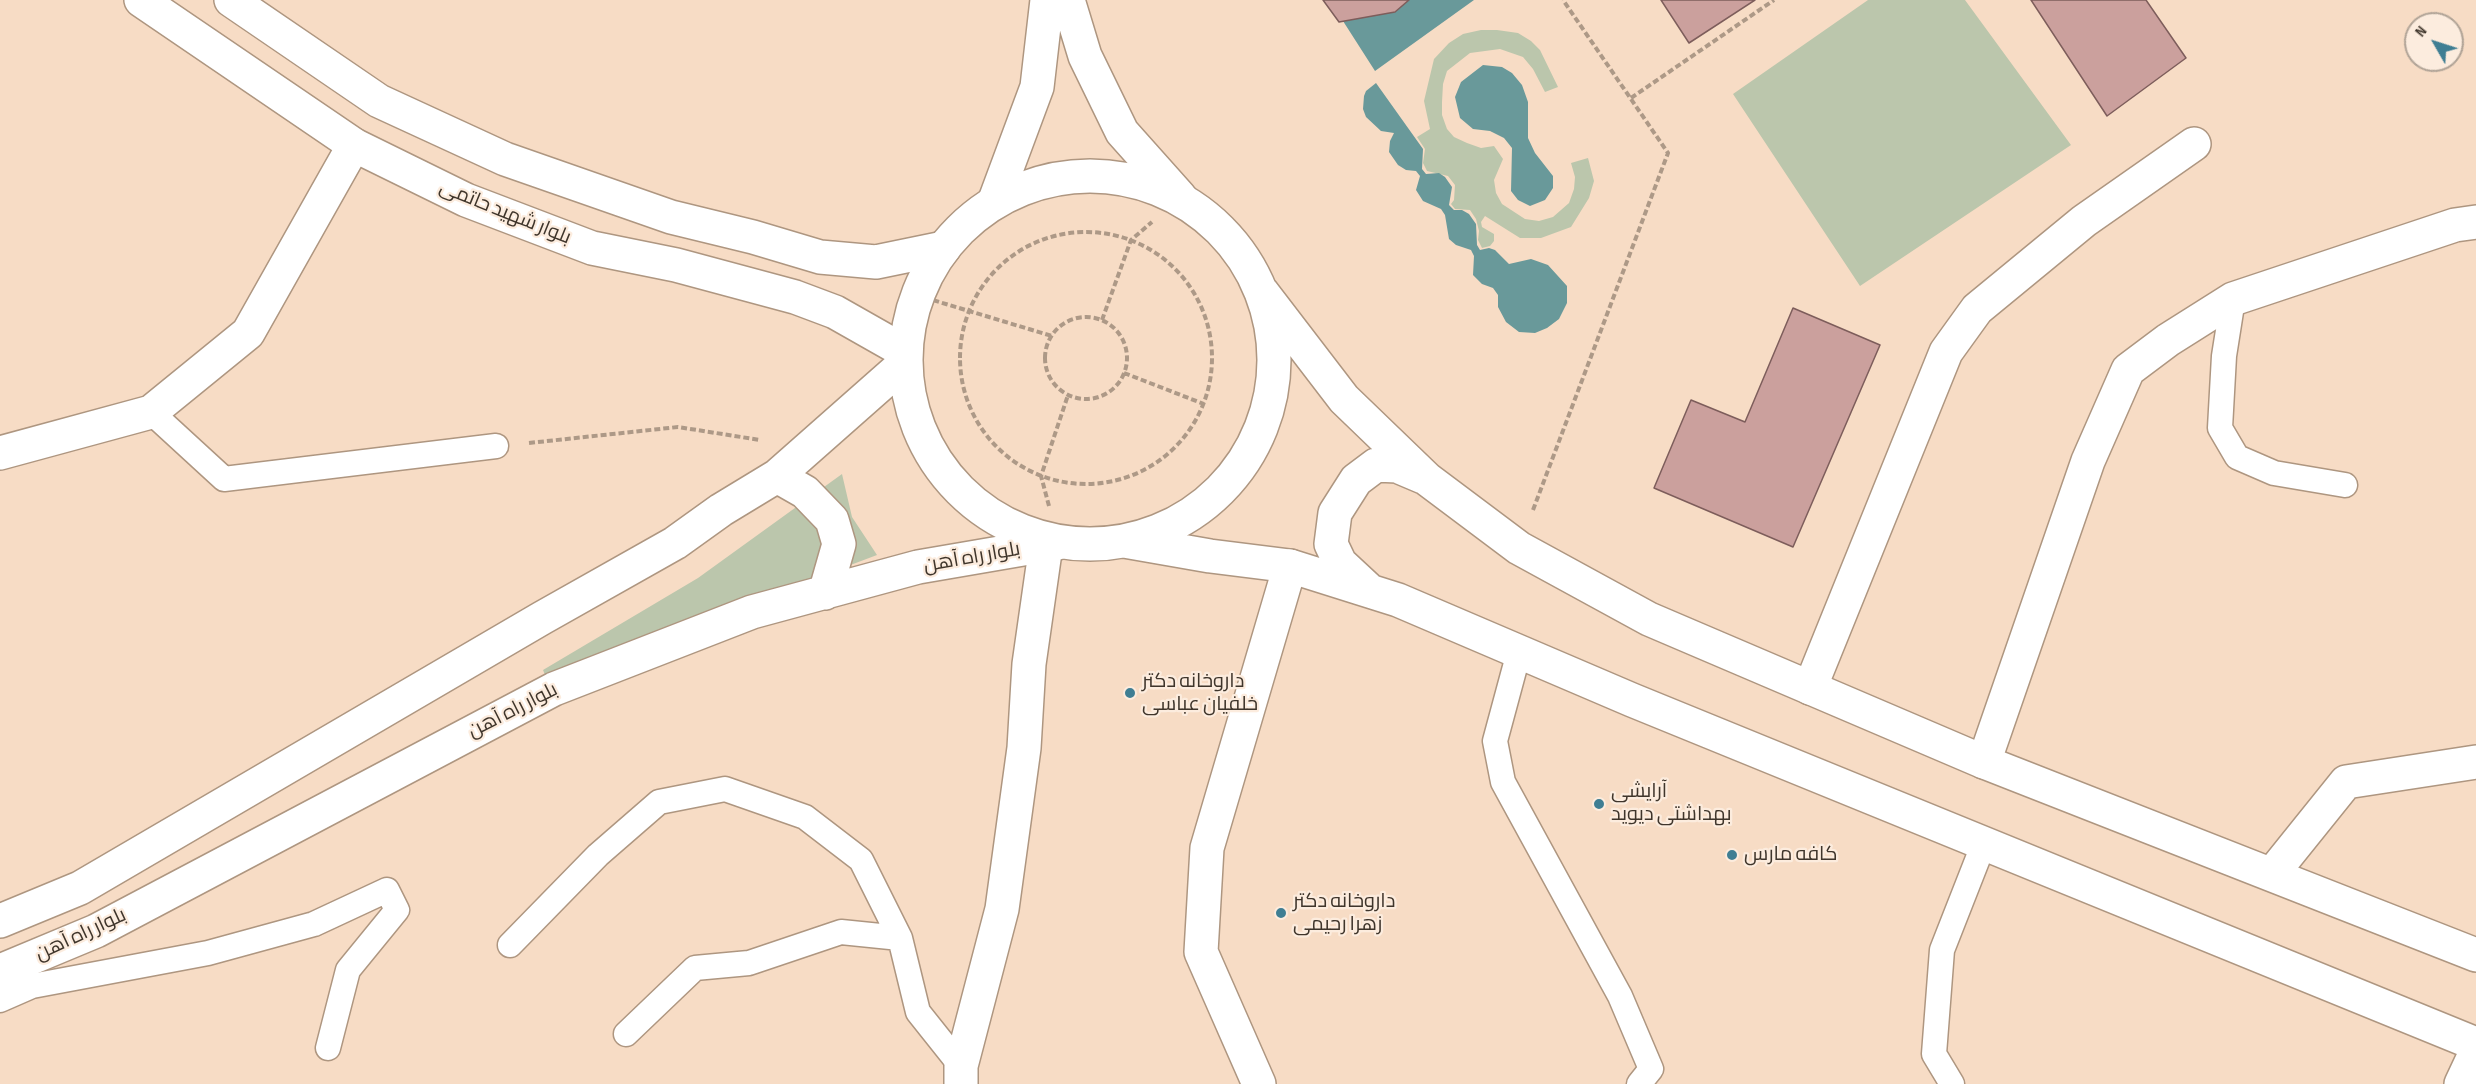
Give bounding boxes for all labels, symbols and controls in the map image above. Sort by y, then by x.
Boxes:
north arrow [2404,12,2464,72]
text: N [2411,22,2431,41]
street label: بلوار شهید حاتمی [436,176,574,250]
street label: بلوار راه آهن [922,538,1022,578]
place label: داروخانه دکتر خلفیان عباسی [1142,670,1258,717]
street label: بلوار راه آهن [464,678,562,744]
marker: داروخانه دکتر خلفیان عباسی [1123,686,1137,700]
place label: آرایشی بهداشتی دیوید [1611,780,1731,827]
marker: آرایشی بهداشتی دیوید [1592,797,1606,811]
place label: کافه مارس [1744,843,1837,867]
marker: کافه مارس [1725,848,1739,862]
place label: داروخانه دکتر زهرا رحیمی [1293,890,1395,937]
street label: بلوار راه آهن [32,903,130,967]
marker: داروخانه دکتر زهرا رحیمی [1274,906,1288,920]

